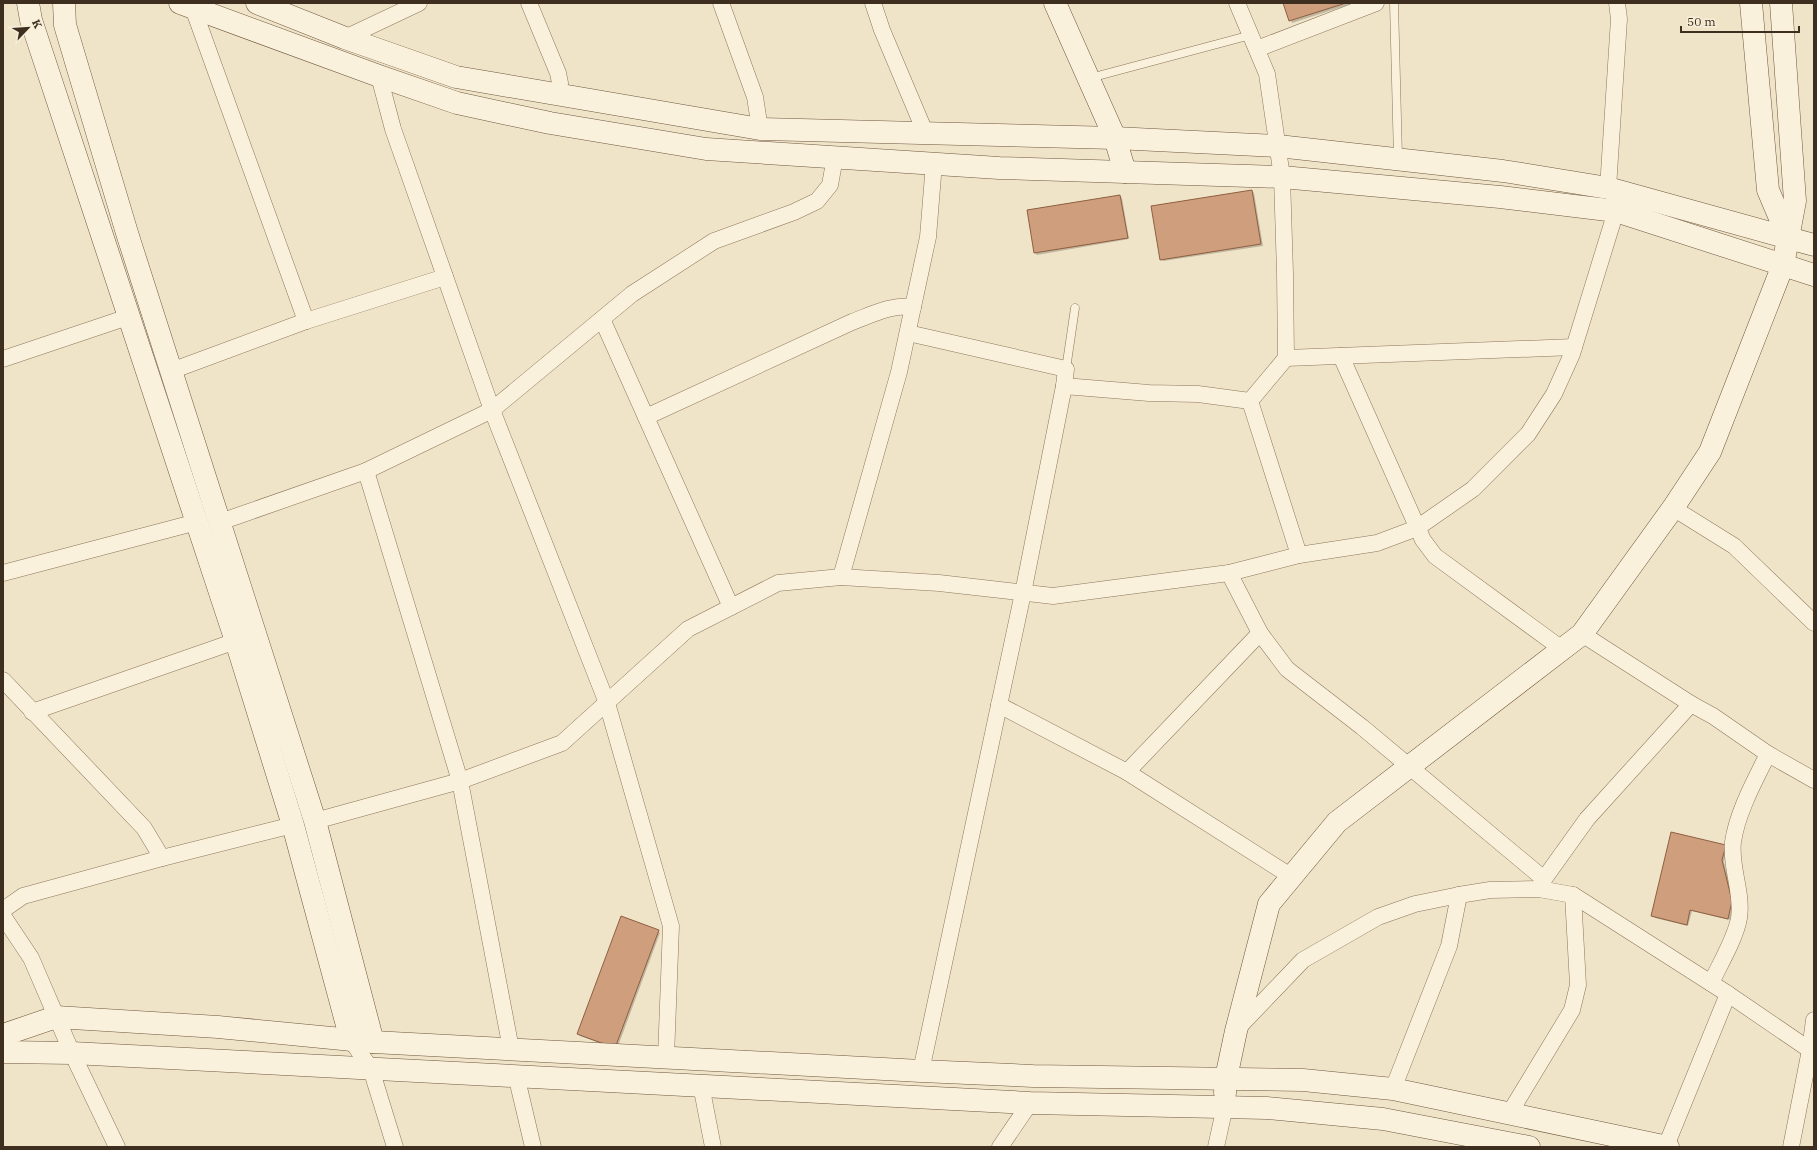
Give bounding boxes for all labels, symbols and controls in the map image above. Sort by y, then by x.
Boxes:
north arrow [8,8,48,48]
scale bar [1681,8,1799,34]
text: 50 m [1687,14,1716,29]
text: K [29,17,45,31]

